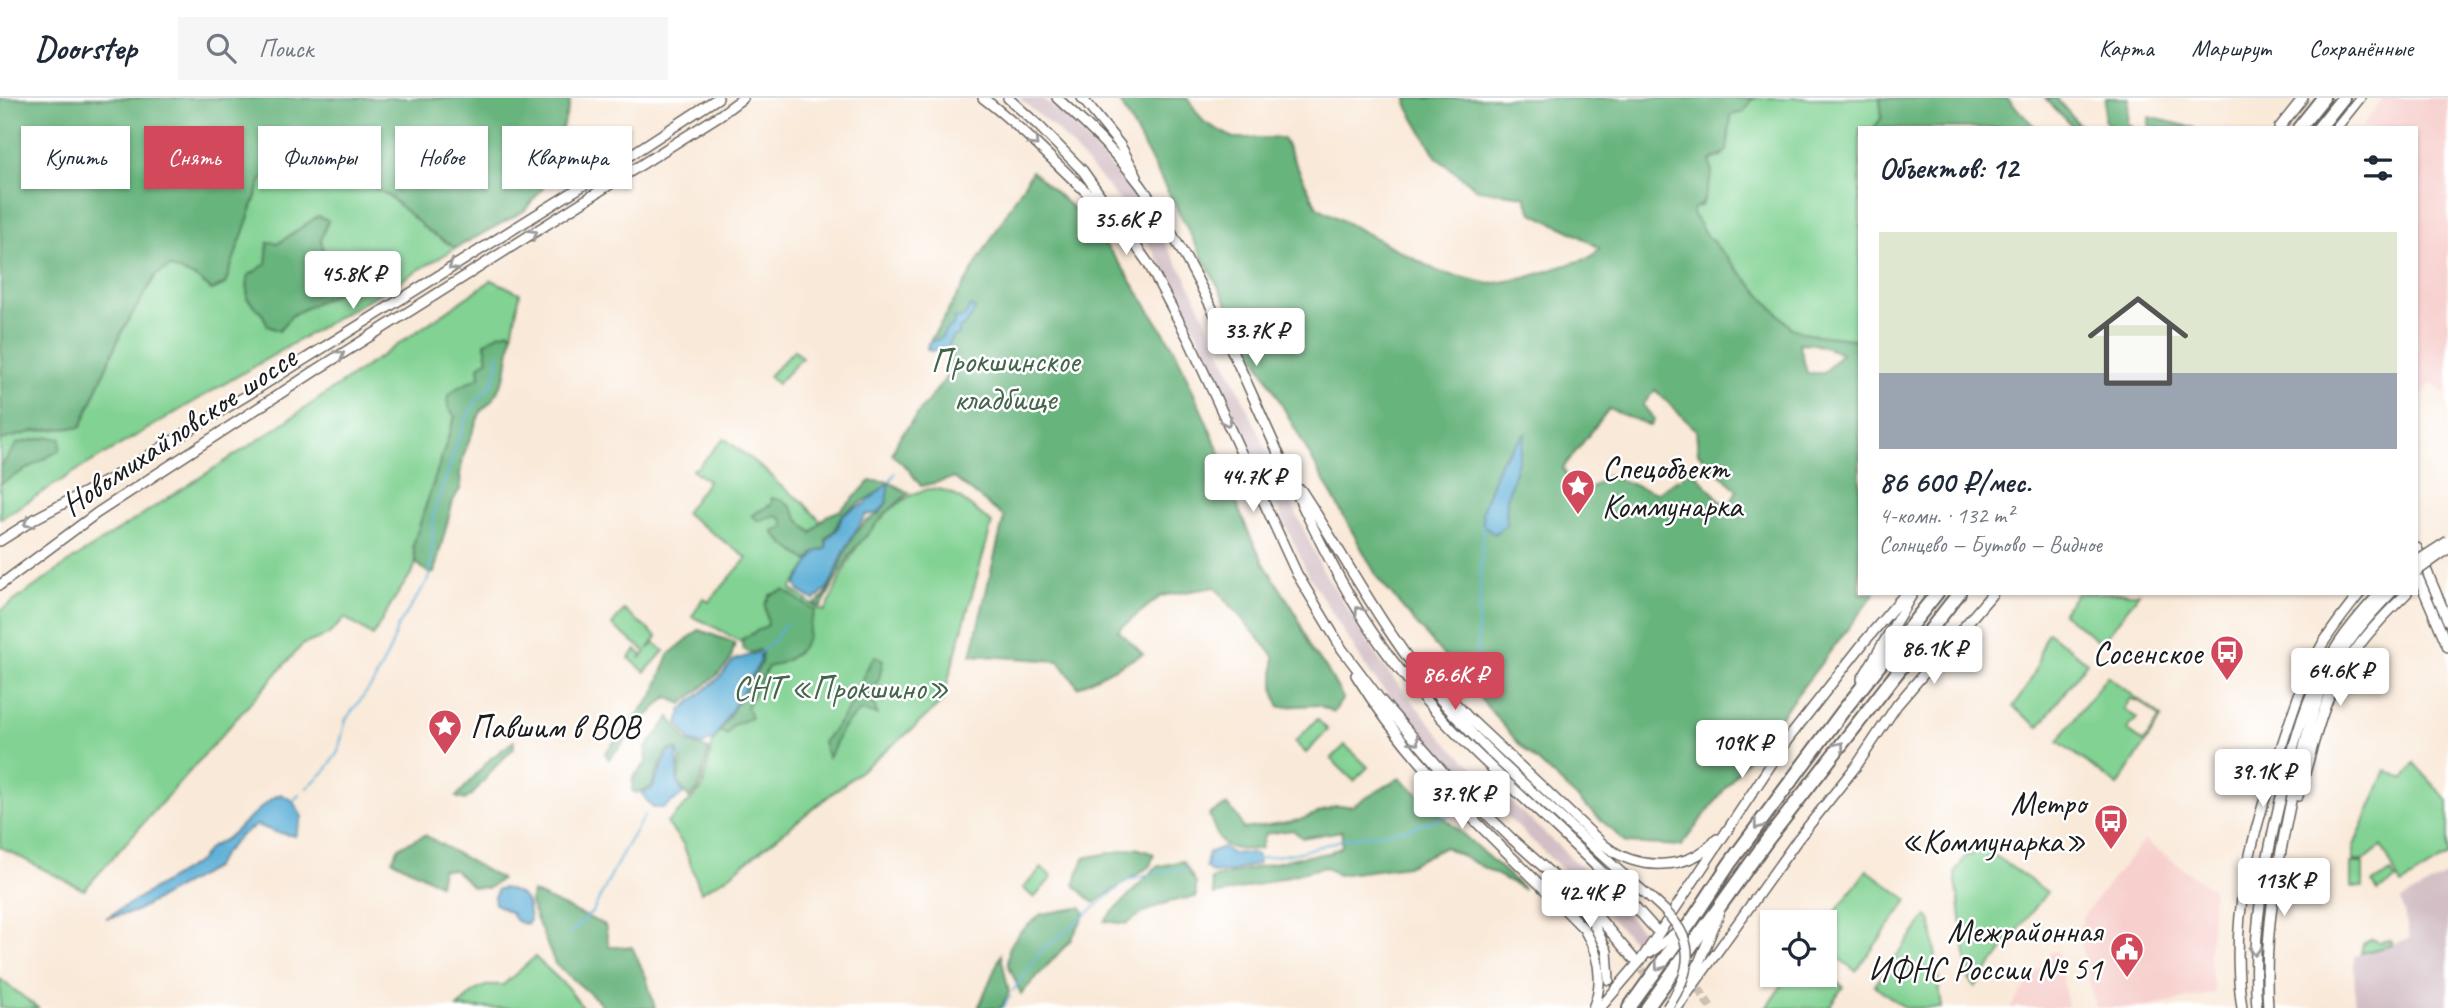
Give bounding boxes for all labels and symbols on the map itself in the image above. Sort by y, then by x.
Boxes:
one-way arrow [1026,134,1039,147]
pin: 35.6K ₽ [1061,198,1191,257]
one-way arrow [525,230,538,242]
pin: 45.8K ₽ [288,252,418,311]
one-way arrow [448,258,461,271]
pin: 33.7K ₽ [1191,308,1321,368]
street label: Новомихайловское шоссе [53,335,306,525]
park label: Прокшинское кладбище [931,340,1081,420]
one-way arrow [333,351,346,364]
one-way arrow [1219,415,1233,427]
place label: Спецобъект Коммунарка [1602,447,1745,527]
pin: 44.7K ₽ [1188,454,1318,514]
place icon: Спецобъект Коммунарка [1559,467,1597,516]
one-way arrow [23,515,36,528]
one-way arrow [1354,606,1367,619]
pin: 86.1K ₽ [1869,626,1999,686]
place label: Сосенское [2093,632,2204,674]
bus stop icon: Сосенское [2208,633,2246,682]
pin: 64.6K ₽ [2275,648,2405,708]
pin: 86.6K ₽ [1390,652,1520,712]
park label: СНТ «Прокшино» [733,667,949,709]
place label: Павшим в ВОВ [470,706,642,748]
place icon: Павшим в ВОВ [426,707,464,756]
pin: 109K ₽ [1685,720,1799,780]
one-way arrow [1407,732,1419,745]
one-way arrow [1832,741,1845,754]
pin: 39.1K ₽ [2198,750,2328,809]
pin: 37.9K ₽ [1397,772,1527,831]
place label: Метро «Коммунарка» [1901,782,2089,862]
bus stop icon: Метро «Коммунарка» [2092,802,2130,851]
one-way arrow [1754,817,1767,830]
pin: 113K ₽ [2227,858,2341,918]
pin: 42.4K ₽ [1525,870,1655,930]
place label: Межрайонная ИФНС России № 51 [1868,910,2105,990]
public building icon: Межрайонная ИФНС России № 51 [2108,930,2146,979]
one-way arrow [2247,946,2262,957]
one-way arrow [1655,958,1667,971]

